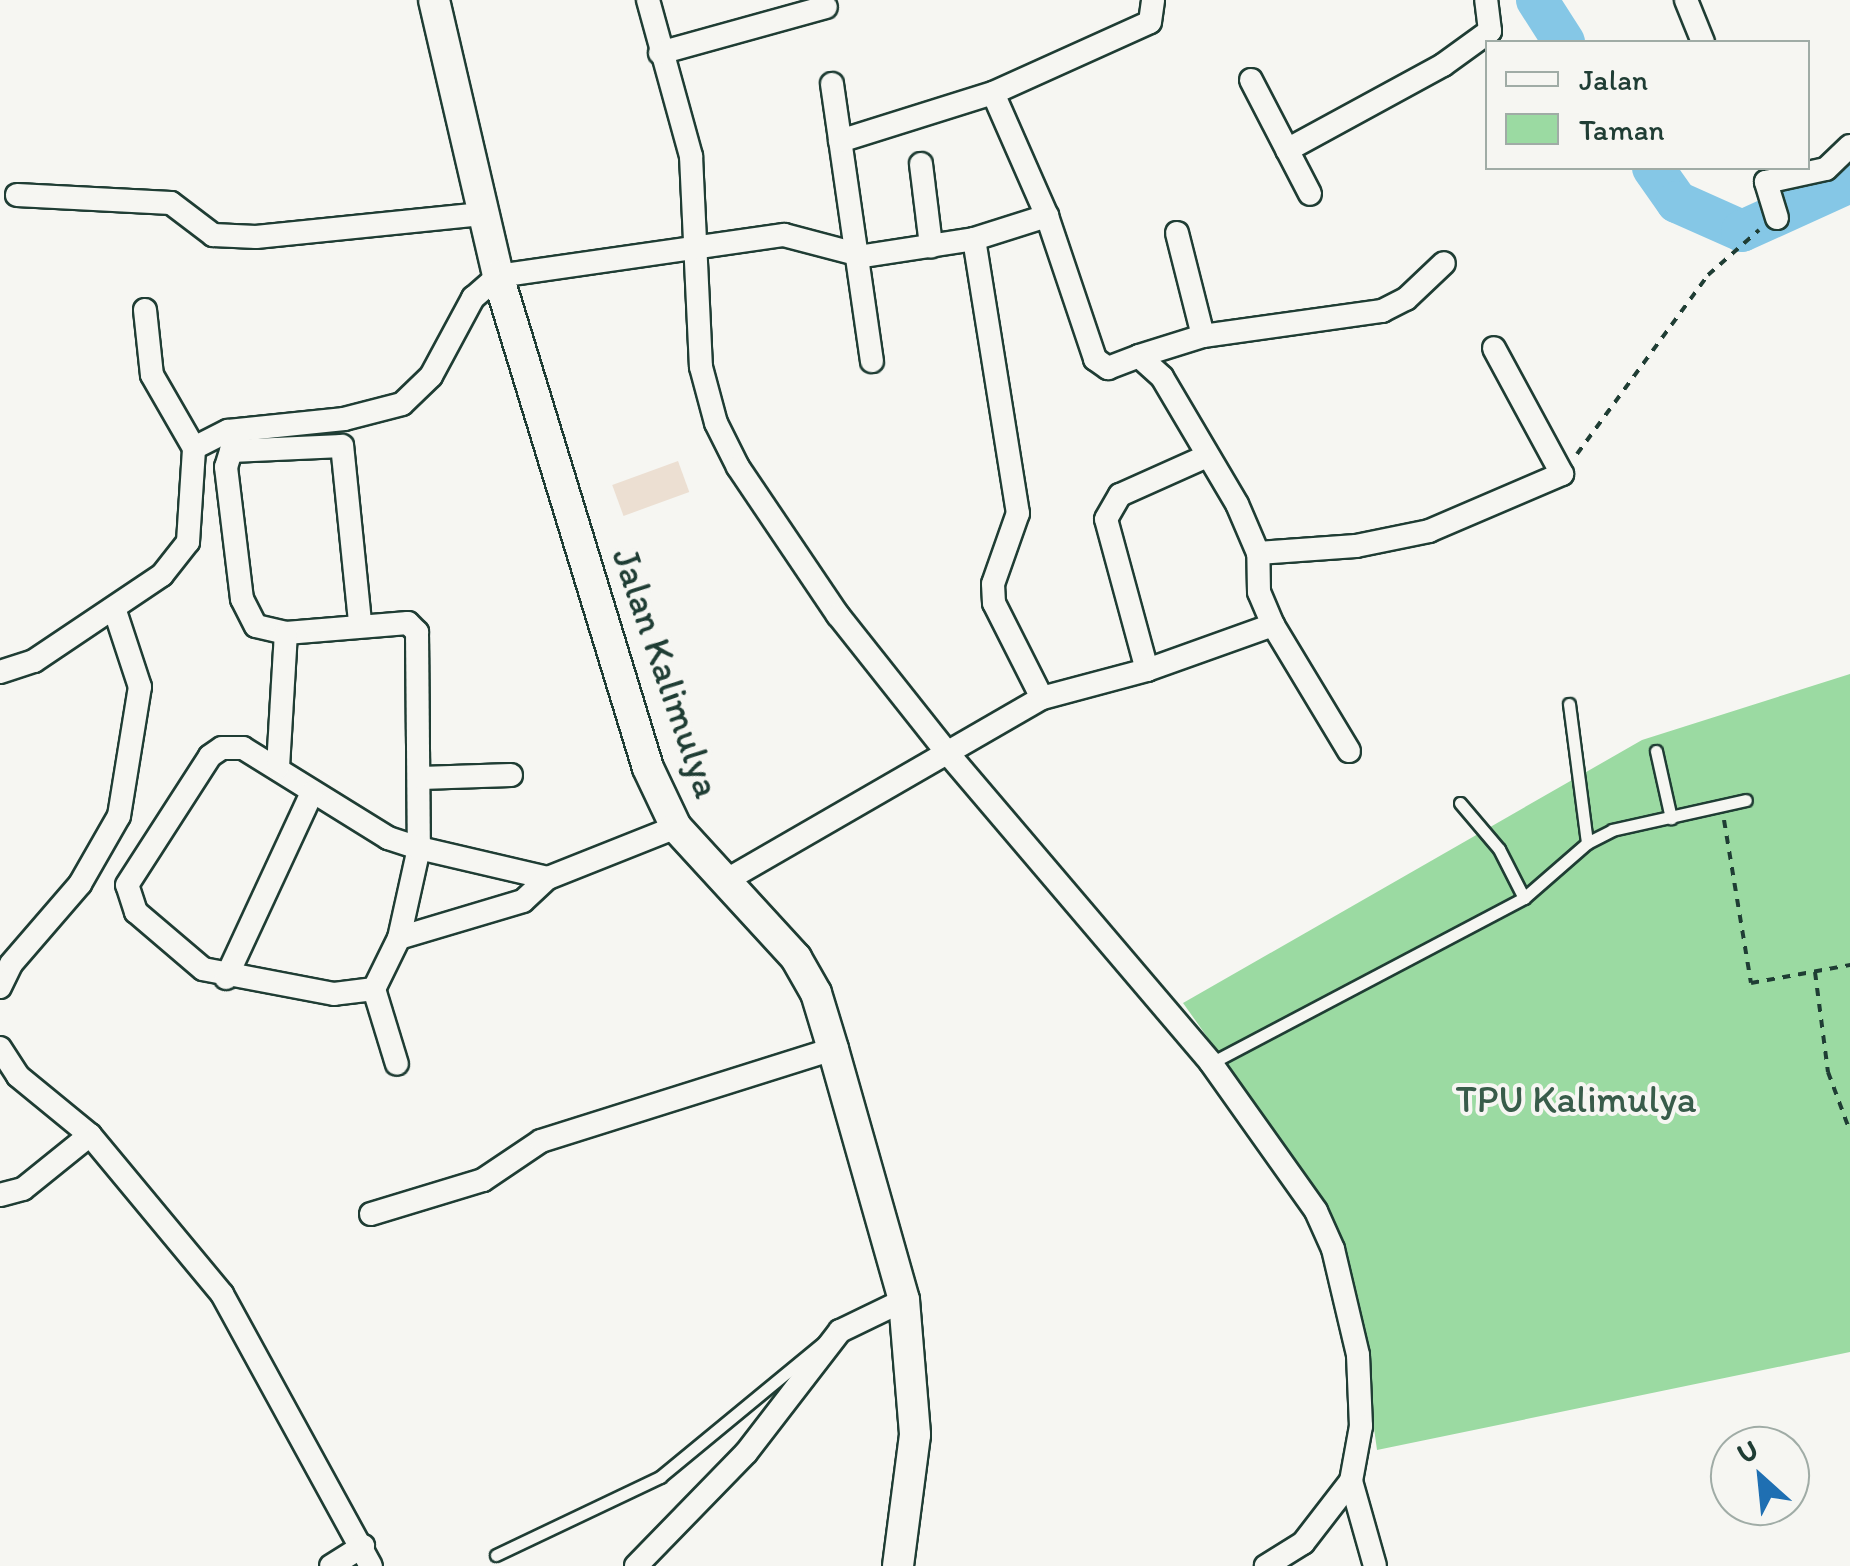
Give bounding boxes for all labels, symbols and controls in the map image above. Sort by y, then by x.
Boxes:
legend [1485,40,1810,170]
text: Jalan [1579,61,1648,98]
text: Taman [1579,111,1664,148]
street label: Jalan Kalimulya [602,543,730,803]
park label: TPU Kalimulya [1455,1077,1697,1123]
north arrow [1710,1426,1810,1526]
text: U [1731,1432,1763,1470]

